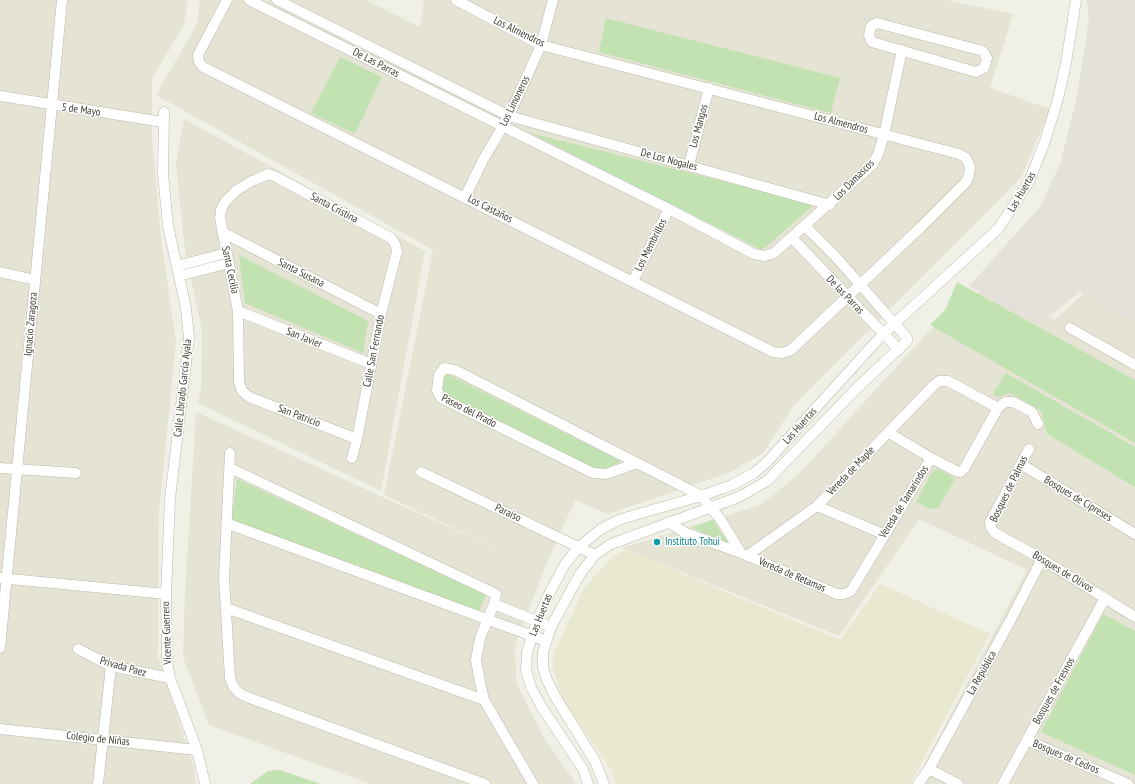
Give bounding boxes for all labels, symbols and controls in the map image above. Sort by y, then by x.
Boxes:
street label: Los Almendros [491,14,547,50]
street label: De Las Parras [350,46,402,80]
street label: Los Limoneros [497,74,533,128]
street label: 5 de Mayo [61,101,101,119]
street label: Los Mangos [687,103,711,149]
street label: Los Almendros [813,109,869,137]
street label: De Los Nogales [639,146,699,174]
street label: Los Damascos [831,157,877,203]
street label: Las Huertas [1005,169,1039,215]
street label: Santa Cristina [308,190,360,226]
street label: Los Castaños [465,192,515,226]
street label: Los Membrillos [632,216,670,274]
street label: Santa Cecilia [218,245,242,295]
street label: Santa Susana [275,256,327,290]
street label: De las Parras [823,273,867,317]
street label: Ignacio Zaragoza [22,291,40,357]
street label: Calle San Fernando [361,314,387,388]
street label: San Javier [284,325,324,351]
street label: Calle Librado García Ayala [171,338,195,438]
street label: Paseo del Prado [439,391,499,431]
street label: San Patricio [276,402,322,430]
street label: Las Huertas [780,405,820,447]
street label: Vereda de Maple [824,444,878,498]
street label: Bosques de Palmas [987,454,1031,524]
street label: Vereda de Tamarindos [876,463,932,541]
street label: Bosques de Cipreses [1042,473,1114,525]
street label: Paraíso [493,501,523,525]
place label: Instituto Tohui [665,535,720,549]
marker: Instituto Tohui [652,537,662,547]
street label: Bosques de Olivos [1030,549,1096,595]
street label: Vereda de Retamas [756,555,828,595]
street label: Las Huertas [527,592,555,638]
street label: Vicente Guerrero [159,601,175,665]
street label: La República [965,649,999,697]
street label: Privada Paez [98,654,148,680]
street label: Bosques de Fresnos [1030,655,1078,727]
street label: Colegio de Niñas [66,729,130,749]
street label: Bosques de Cedros [1031,737,1101,777]

